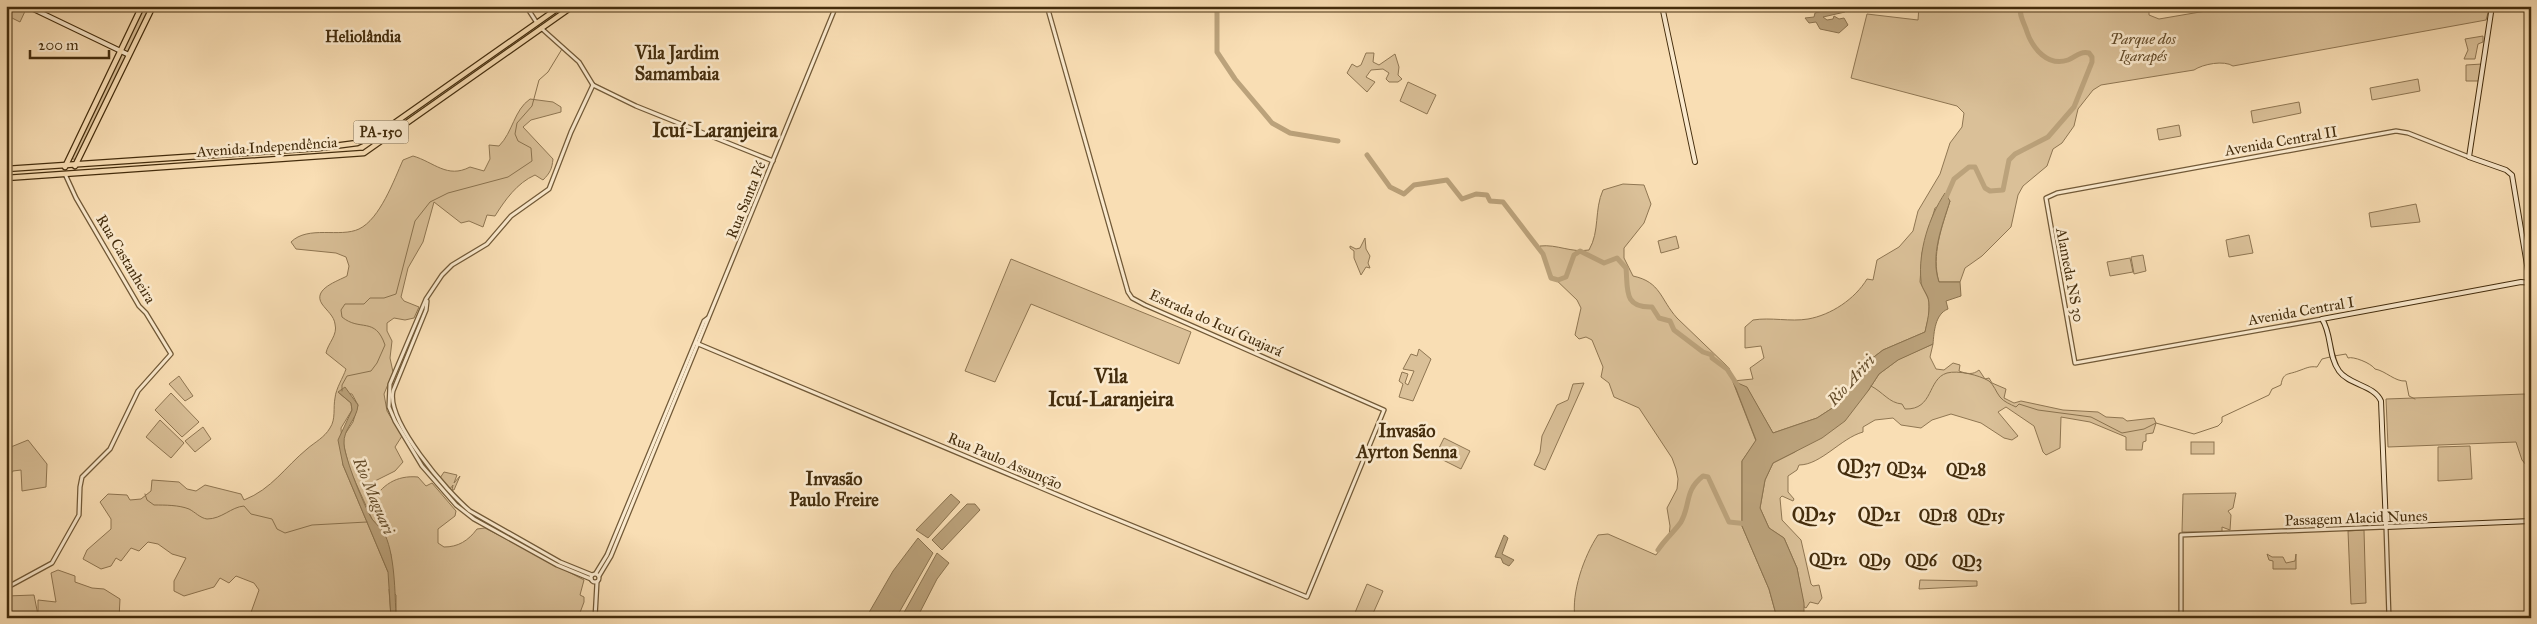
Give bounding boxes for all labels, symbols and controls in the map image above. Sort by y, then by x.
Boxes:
district label: Heliolândia [325,27,402,46]
scale bar [30,28,109,60]
park label: Parque dos Igarapés [2110,30,2177,66]
text: 200 m [38,36,79,54]
district label: Vila Jardim Samambaia [634,42,720,85]
district label: Icuí-Laranjeira [652,118,778,143]
road number: PA-150 [354,120,408,144]
street label: Avenida Central II [2222,122,2339,160]
street label: Avenida Independência [195,133,339,161]
street label: Rua Santa Fé [722,158,770,241]
street label: Rua Castanheira [92,211,160,307]
street label: Alameda NS 30 [2052,225,2088,324]
street label: Estrada do Icuí Guajará [1147,285,1286,361]
street label: Avenida Central I [2245,293,2356,329]
water label: Rio Ariri [1823,351,1879,410]
district label: Vila Icuí-Laranjeira [1048,364,1174,412]
district label: Invasão Ayrton Senna [1356,420,1458,464]
street label: Rua Paulo Assunção [945,429,1065,493]
water label: Rio Maguari [349,454,399,538]
district label: QD37 [1837,456,1881,479]
district label: QD34 [1886,459,1927,479]
district label: QD28 [1946,460,1986,480]
district label: Invasão Paulo Freire [789,468,879,511]
district label: QD25 [1792,504,1837,527]
district label: QD21 [1858,504,1900,527]
district label: QD18 [1919,506,1957,526]
district label: QD15 [1967,506,2005,526]
street label: Passagem Alacid Nunes [2284,507,2428,529]
district label: QD12 [1809,550,1848,570]
district label: QD9 [1859,551,1891,571]
district label: QD6 [1905,551,1938,571]
district label: QD3 [1952,552,1982,572]

